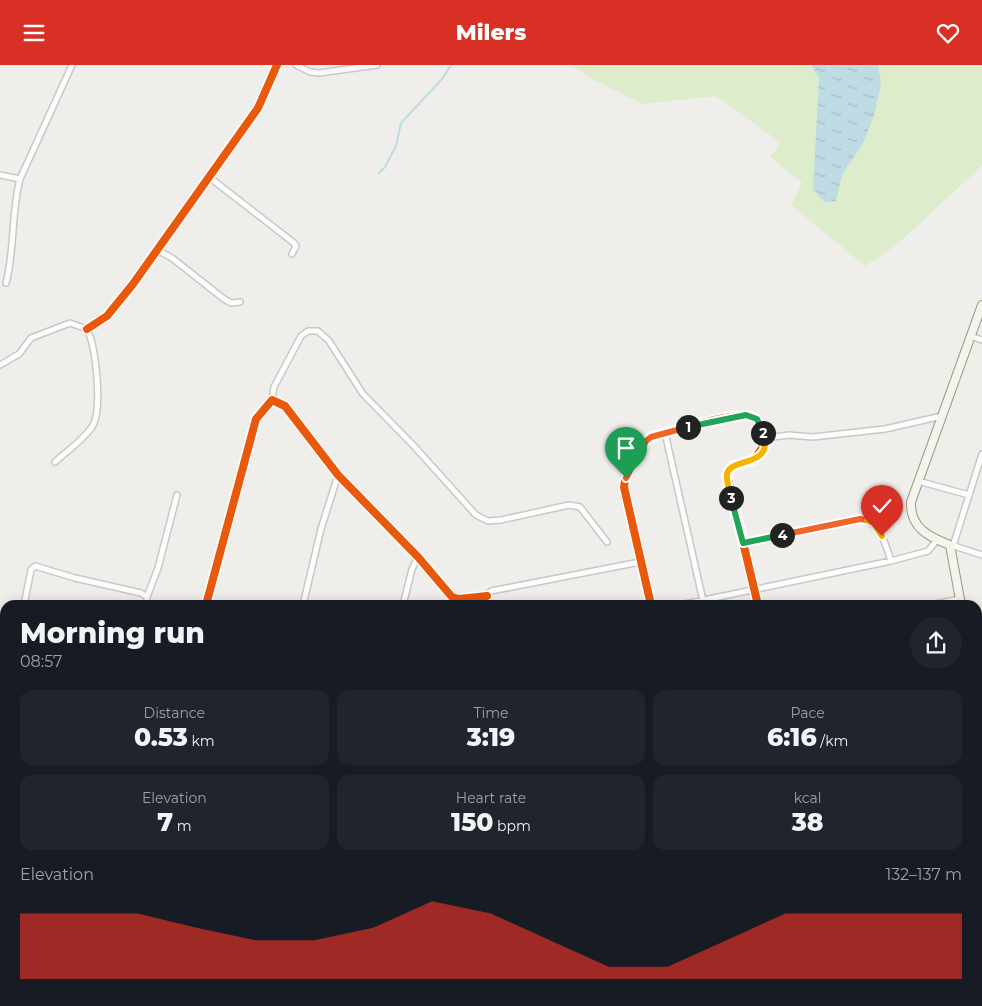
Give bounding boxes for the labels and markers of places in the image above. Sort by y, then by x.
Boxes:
pin: 1 [676,415,700,439]
pin: 2 [750,421,776,445]
pin [605,427,647,478]
pin: 3 [718,485,744,511]
pin [861,485,903,536]
pin: 4 [770,523,794,547]

